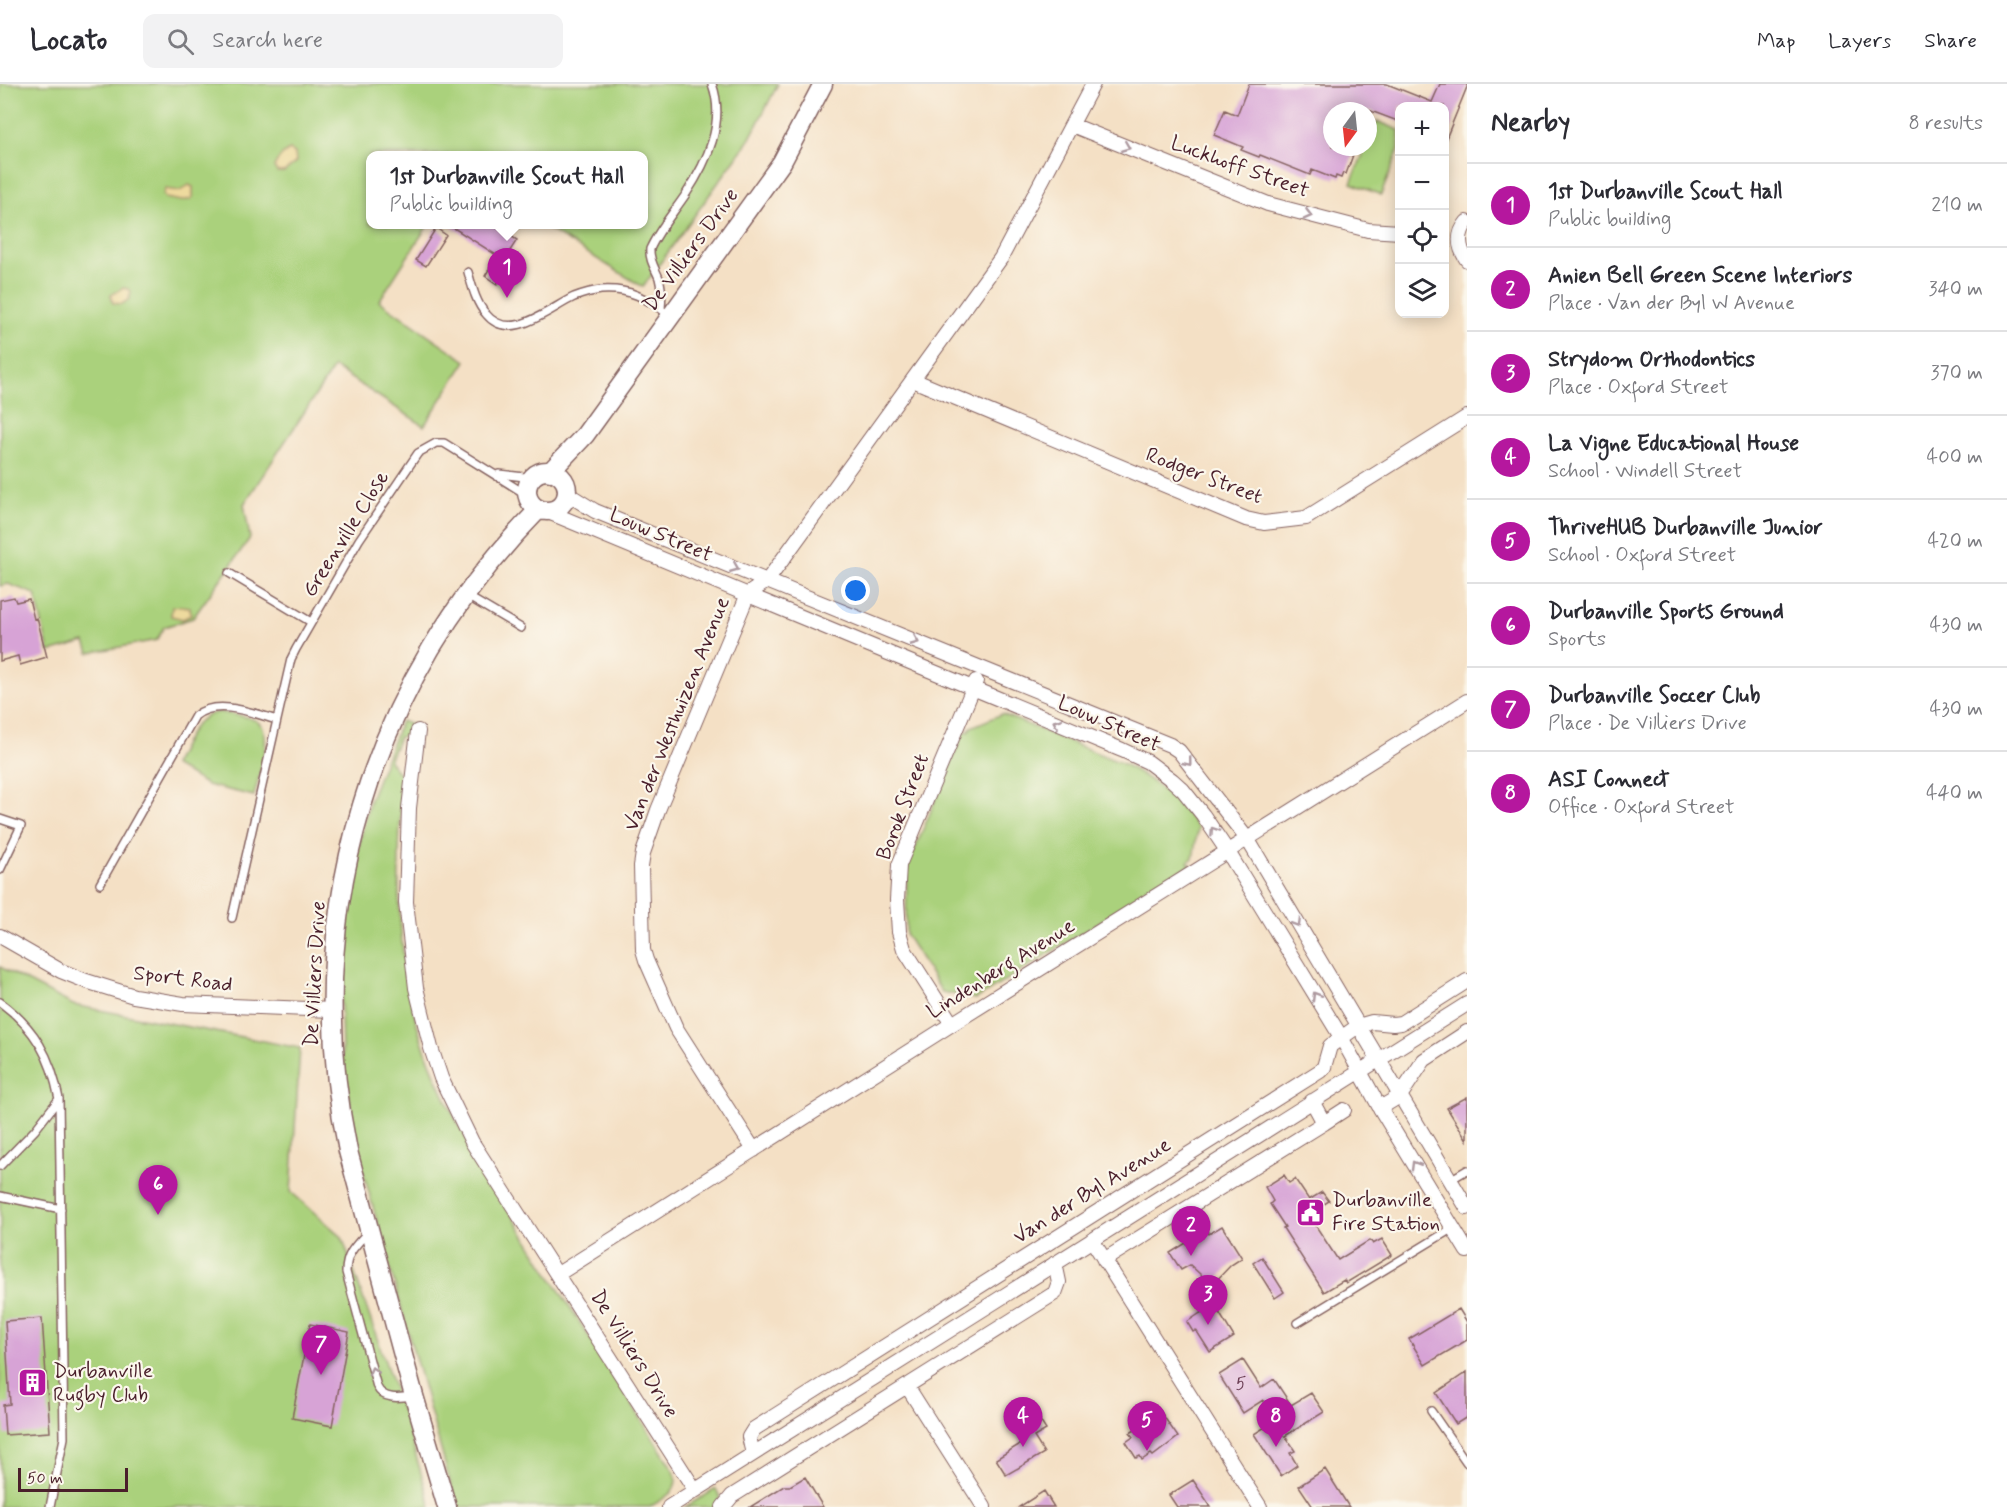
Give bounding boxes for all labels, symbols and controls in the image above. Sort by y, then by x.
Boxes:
search box [143,14,563,68]
text: Locato [30,23,107,60]
icon: search [164,25,197,58]
text: Search here [212,27,323,55]
text: Map [1757,27,1795,55]
text: Layers [1828,27,1891,55]
text: Share [1924,27,1977,55]
north arrow [1323,102,1377,156]
map controls [1395,102,1449,318]
button: + [1395,102,1449,156]
text: Nearby [1491,106,1570,140]
text: 8 results [1909,110,1983,137]
street label: Luckhoff Street [1167,129,1313,205]
one-way arrow [1120,140,1131,152]
popup [366,151,648,229]
button: − [1395,156,1449,210]
text: 1st Durbanville Scout Hall [390,163,624,191]
text: 1st Durbanville Scout Hall [1548,178,1783,206]
street label: De Villiers Drive [637,183,745,317]
text: Public building [390,191,513,218]
text: 1 [1506,192,1515,219]
text: 210 m [1931,192,1983,219]
text: Public building [1548,206,1671,233]
one-way arrow [1303,207,1313,220]
button: locate [1395,210,1449,264]
pin: 1 [488,248,526,298]
text: Anien Bell Green Scene Interiors [1548,262,1852,290]
button: layers [1395,264,1449,318]
text: 2 [1506,276,1515,303]
text: 340 m [1928,276,1983,303]
text: Place · Van der Byl W Avenue [1548,290,1795,317]
text: Strydom Orthodontics [1548,346,1755,374]
text: 3 [1506,360,1515,387]
text: 370 m [1931,360,1983,387]
text: Place · Oxford Street [1548,374,1728,401]
text: La Vigne Educational House [1548,430,1799,458]
street label: Rodger Street [1141,441,1267,512]
text: 4 [1505,444,1516,471]
text: 400 m [1927,444,1983,471]
text: School · Windell Street [1548,458,1742,485]
street label: Greenville Close [296,465,396,603]
street label: Louw Street [605,501,717,569]
text: ThriveHUB Durbanville Junior [1548,514,1823,542]
text: 5 [1505,528,1517,555]
text: 420 m [1927,528,1983,555]
text: School · Oxford Street [1548,542,1736,569]
one-way arrow [728,561,739,573]
your location [841,576,870,605]
street label: Van der Westhuizen Avenue [617,593,737,835]
text: Durbanville Sports Ground [1548,598,1784,626]
text: 6 [1505,612,1516,639]
text: 430 m [1930,612,1983,639]
text: Sports [1548,626,1606,653]
one-way arrow [909,634,920,646]
text: Durbanville Soccer Club [1548,682,1760,710]
street label: Louw Street [1053,689,1165,759]
text: 7 [1504,696,1517,723]
text: 430 m [1930,696,1983,723]
text: Place · De Villiers Drive [1548,710,1747,737]
one-way arrow [1052,718,1063,730]
street label: Borok Street [870,750,936,864]
one-way arrow [1181,755,1192,766]
text: ASI Connect [1548,766,1670,794]
text: 8 [1505,780,1516,807]
text: 440 m [1926,780,1983,807]
text: Office · Oxford Street [1548,794,1734,821]
one-way arrow [1210,826,1221,837]
street label: De Villiers Drive [297,900,333,1048]
street label: Lindenberg Avenue [922,912,1081,1028]
one-way arrow [1290,917,1302,927]
street label: Sport Road [132,959,234,999]
one-way arrow [1312,992,1324,1002]
street label: Van der Byl Avenue [1008,1131,1176,1251]
one-way arrow [1410,1161,1422,1171]
pin: 6 [138,1166,178,1215]
place label: Durbanville Fire Station [1332,1186,1440,1238]
public building icon: Durbanville Fire Station [1295,1196,1327,1228]
pin: 2 [1172,1206,1210,1256]
pin: 3 [1188,1276,1228,1325]
street label: De Villiers Drive [583,1285,685,1423]
pin: 7 [302,1326,340,1375]
place label: Durbanville Rugby Club [53,1357,153,1411]
one-way arrow [368,1366,380,1377]
building icon: Durbanville Rugby Club [16,1367,48,1399]
house number: 5 [1236,1372,1247,1396]
pin: 4 [1004,1398,1042,1447]
pin: 8 [1256,1398,1296,1447]
pin: 5 [1128,1402,1166,1451]
scale bar [18,1465,128,1492]
text: 50 m [27,1468,63,1489]

